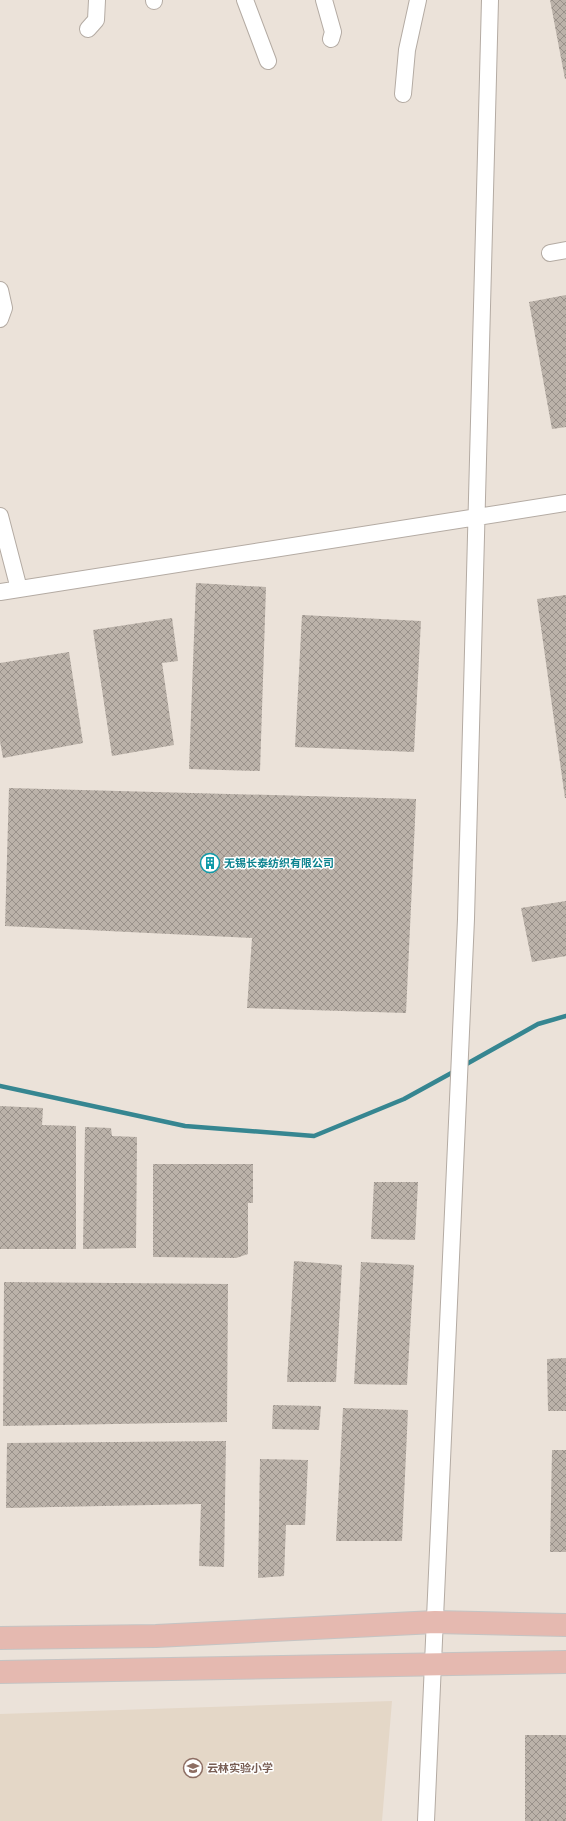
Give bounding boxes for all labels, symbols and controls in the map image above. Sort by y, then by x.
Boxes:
building icon: 无锡长泰纺织有限公司 [199,852,221,874]
place label: 无锡长泰纺织有限公司 [224,857,334,870]
school or university icon: 云林实验小学 [182,1757,204,1779]
place label: 云林实验小学 [207,1762,273,1775]

